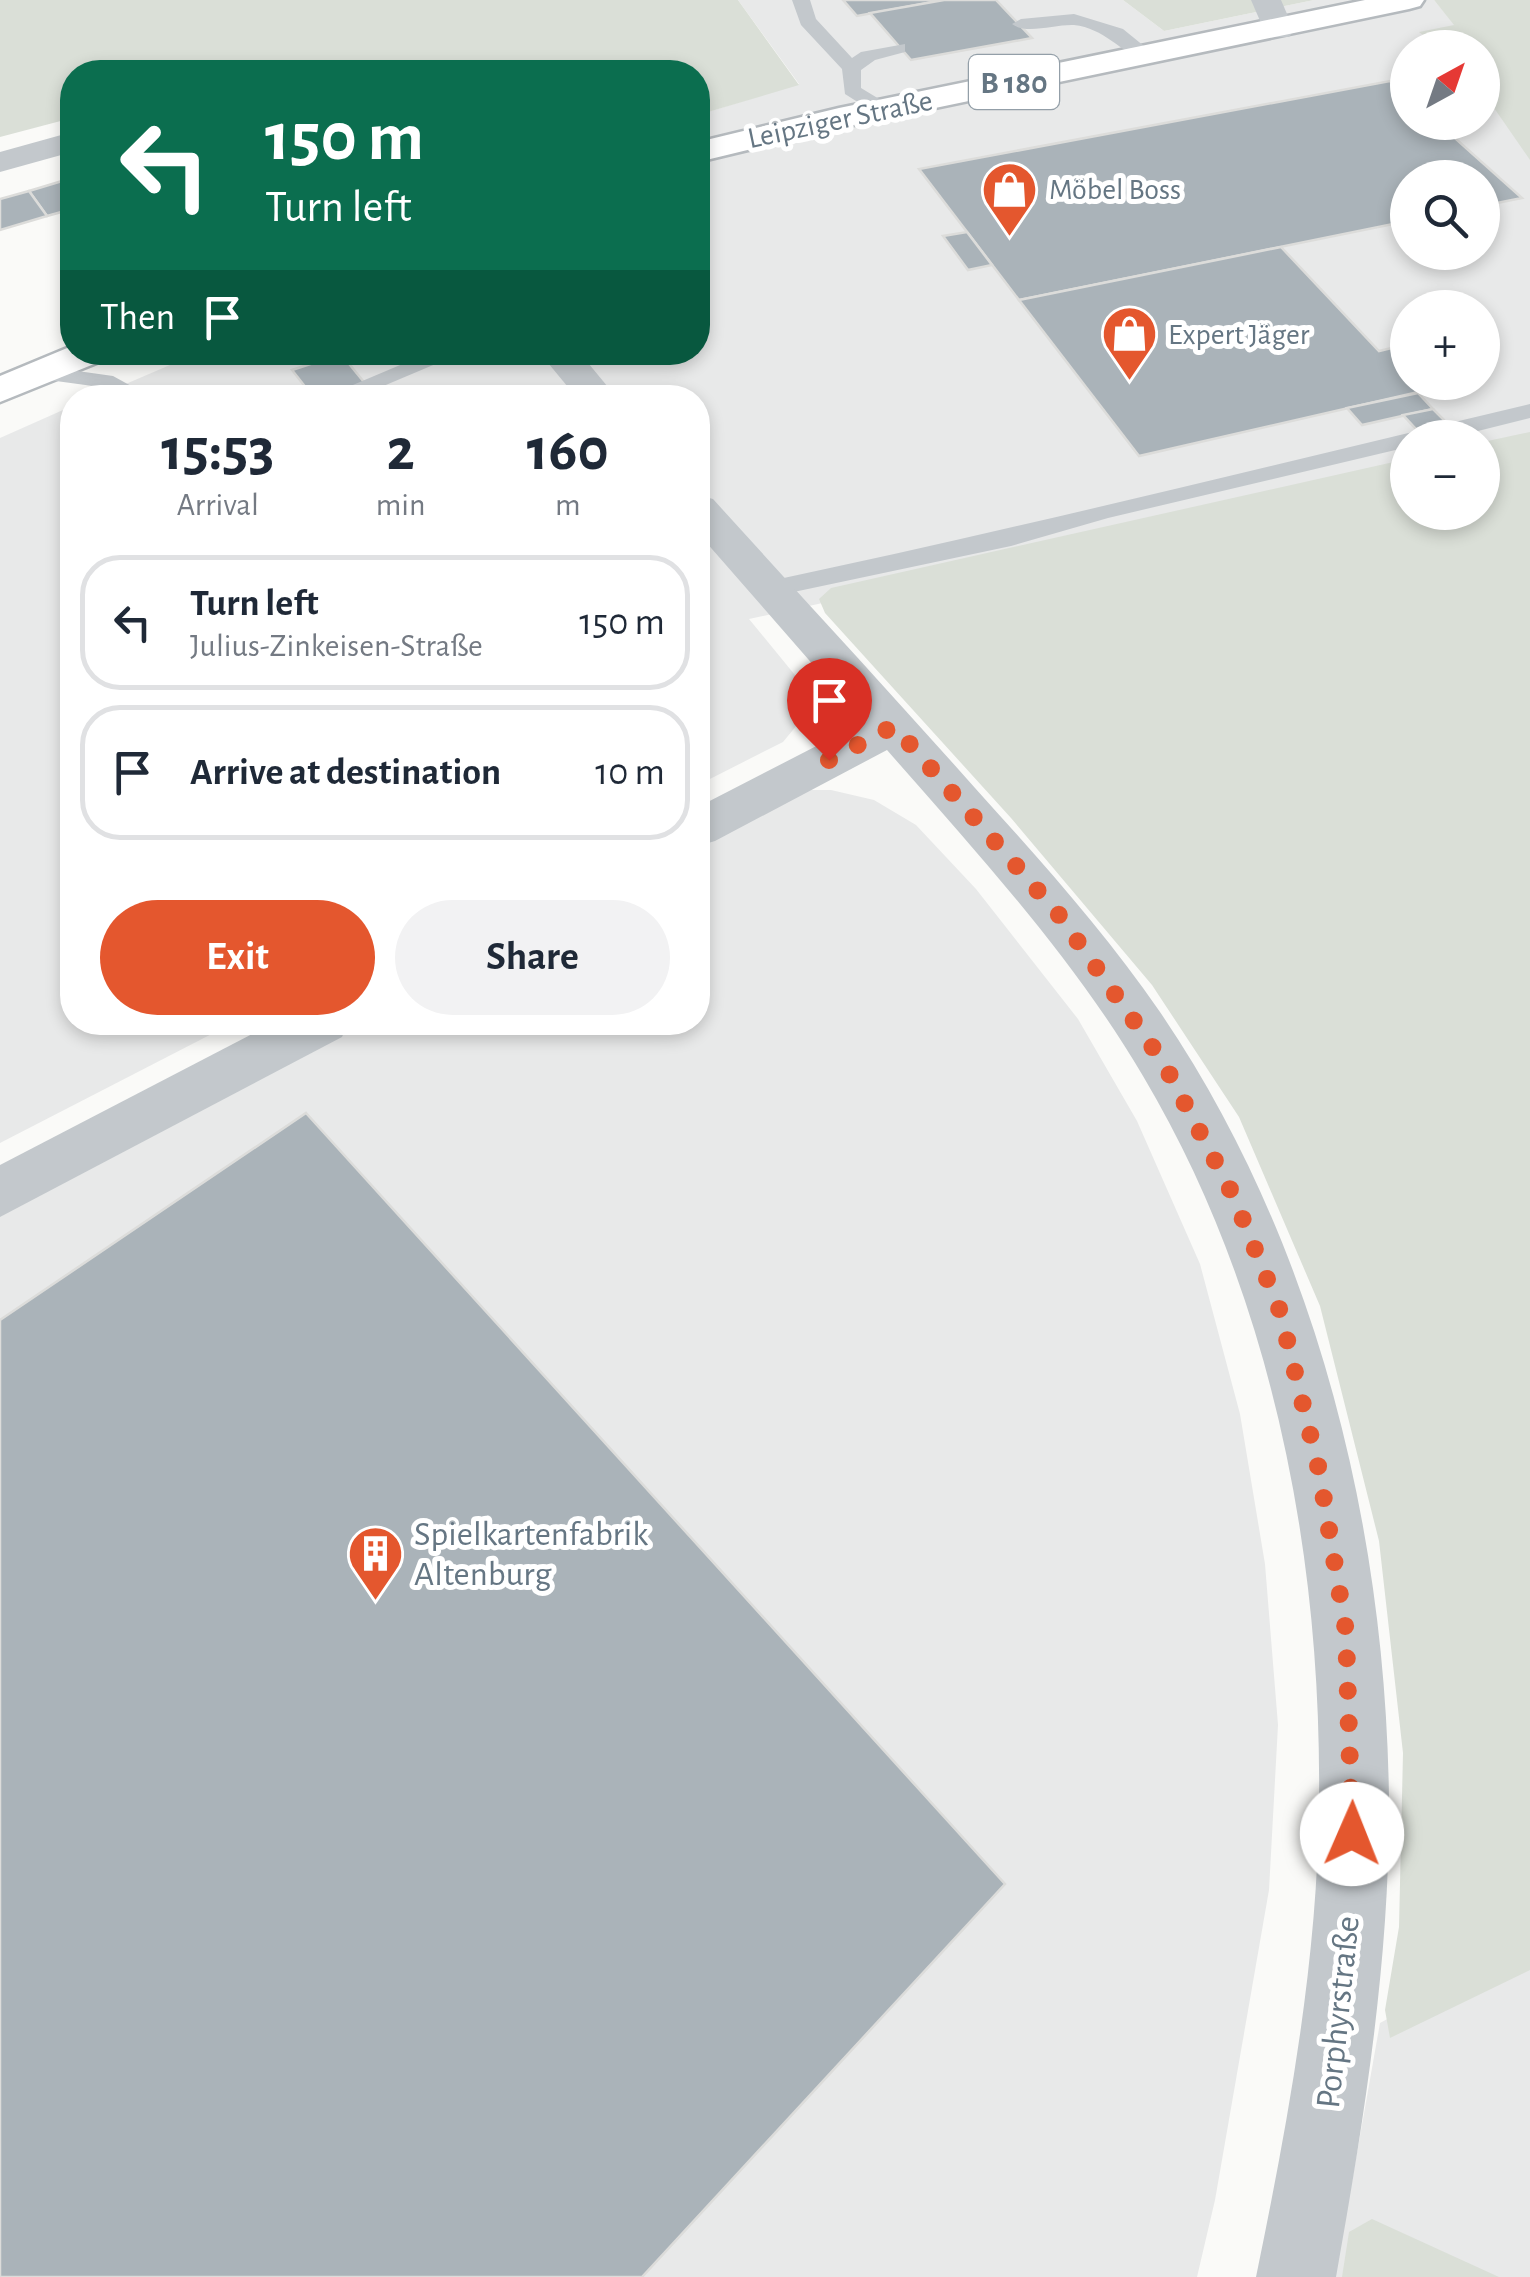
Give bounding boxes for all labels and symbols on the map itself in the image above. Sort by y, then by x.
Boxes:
north arrow [1390,30,1500,140]
road number: B 180 [969,55,1059,109]
street label: Leipziger Straße [745,86,935,154]
shop icon: Möbel Boss [980,159,1040,238]
place label: Möbel Boss [1049,175,1181,205]
shop icon: Expert Jäger [1099,304,1159,383]
place label: Expert Jäger [1168,320,1310,350]
pin [787,658,872,761]
place label: Spielkartenfabrik Altenburg [414,1517,648,1592]
building icon: Spielkartenfabrik Altenburg [345,1523,405,1602]
position arrow [1300,1782,1404,1886]
street label: Porphyrstraße [1311,1914,1366,2110]

